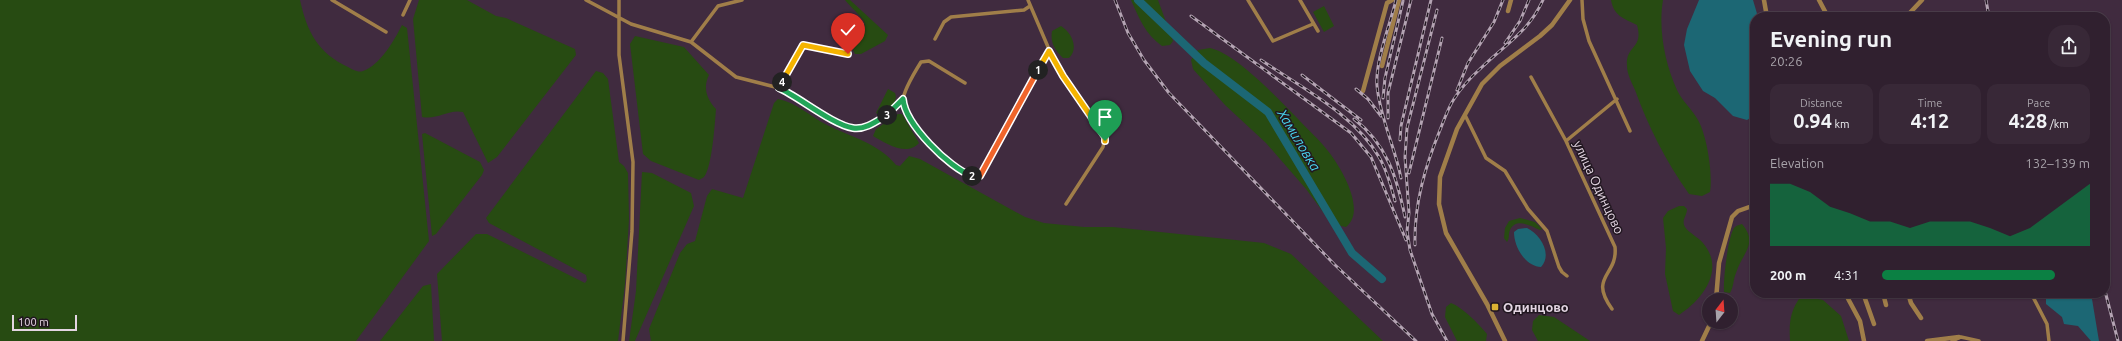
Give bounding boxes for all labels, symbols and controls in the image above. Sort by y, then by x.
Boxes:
pin [831,13,865,54]
icon: check [837,19,859,41]
button: share [2048,25,2090,67]
text: Evening run [1770,26,1892,51]
text: 20:26 [1770,54,1803,68]
pin: 1 [1028,60,1048,80]
text: 1 [1035,64,1041,76]
pin: 4 [772,72,792,92]
text: 4 [779,76,785,88]
text: Distance [1800,97,1843,109]
text: Time [1918,97,1942,109]
text: Pace [2027,97,2050,109]
pin [1088,100,1122,141]
pin: 3 [877,105,897,125]
water label: Хамиловка [1274,105,1324,174]
icon: arrive [1094,106,1116,128]
text: 3 [884,109,890,121]
text: 0.94 [1793,109,1832,132]
text: 4:12 [1911,109,1949,132]
text: 4:28 [2008,109,2047,132]
text: km [1832,118,1850,130]
text: /km [2047,118,2069,130]
street label: улица Одинцово [1571,138,1627,236]
text: Elevation [1770,156,1824,170]
text: 132–139 m [2025,156,2090,170]
pin: 2 [962,166,982,186]
text: 2 [969,170,975,182]
text: 200 m [1770,268,1806,282]
text: 4:31 [1834,268,1859,282]
north arrow [1702,293,1738,329]
map controls [1702,293,1738,329]
place label: Одинцово [1503,300,1569,314]
marker: Одинцово [1490,302,1500,312]
scale bar [12,313,77,332]
text: 100 m [18,316,49,328]

